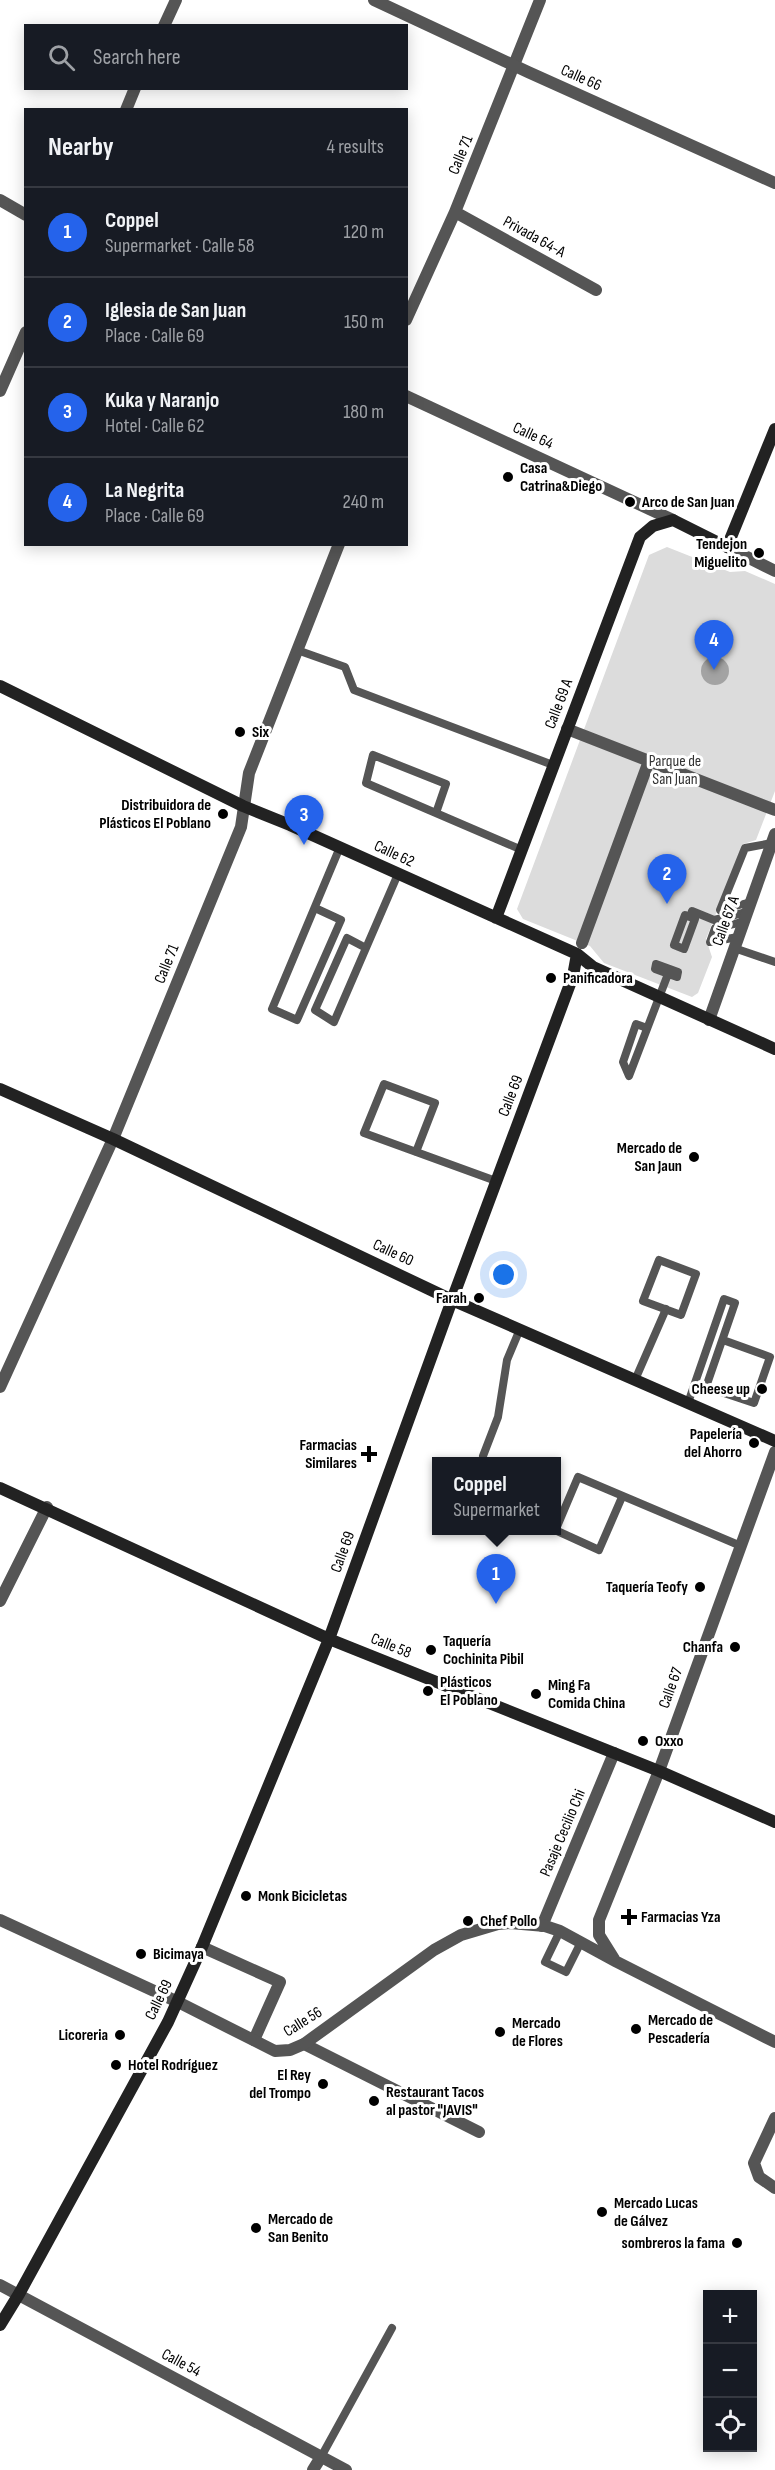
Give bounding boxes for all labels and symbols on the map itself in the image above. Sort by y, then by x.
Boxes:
street label: Calle 66 [558,61,604,95]
street label: Calle 71 [445,132,478,177]
street label: Privada 64-A [500,212,569,262]
street label: Calle 64 [510,418,557,454]
place label: Casa Catrina&Diego [520,459,602,496]
marker: Casa Catrina&Diego [501,470,515,484]
place label: Arco de San Juan [641,493,735,512]
marker: Arco de San Juan [623,495,637,509]
place label: Tendejon Miguelito [694,535,747,572]
marker: Tendejon Miguelito [752,546,766,560]
pin: 4 [694,620,734,670]
street label: Calle 69 A [541,676,577,732]
place label: Six [252,723,269,742]
marker: Six [233,725,247,739]
park label: Parque de San Juan [649,752,701,789]
place label: Distribuidora de Plásticos El Poblano [99,796,211,833]
pin: 3 [284,796,324,845]
marker: Distribuidora de Plásticos El Poblano [216,807,230,821]
street label: Calle 62 [371,836,417,872]
pin: 2 [648,854,686,904]
street label: Calle 67 A [708,893,744,948]
street label: Calle 71 [151,941,184,986]
place label: Panificadora [563,969,633,988]
marker: Panificadora [544,971,558,985]
street label: Calle 69 [495,1073,527,1119]
place label: Mercado de San Jaun [617,1139,682,1176]
marker: Mercado de San Jaun [687,1150,701,1164]
street label: Calle 60 [370,1235,416,1271]
your location [489,1260,518,1289]
place label: Farah [436,1289,467,1308]
marker: Farah [472,1291,486,1305]
place label: Cheese up [692,1380,750,1399]
marker: Cheese up [755,1382,769,1396]
place label: Papelería del Ahorro [684,1425,742,1462]
place label: Farmacias Similares [300,1436,357,1473]
marker: Papelería del Ahorro [747,1436,761,1450]
marker: Farmacias Similares [362,1447,376,1461]
street label: Calle 69 [327,1529,359,1575]
pin: 1 [476,1554,516,1604]
place label: Taquería Teofy [606,1578,688,1597]
marker: Taquería Teofy [693,1580,707,1594]
street label: Calle 58 [368,1629,414,1663]
place label: Taquería Cochinita Pibil [443,1632,524,1669]
place label: Chanfa [683,1638,723,1657]
marker: Chanfa [728,1640,742,1654]
marker: Taquería Cochinita Pibil [424,1643,438,1657]
street label: Calle 67 [655,1664,687,1711]
place label: Plásticos El Poblano [440,1673,498,1710]
place label: Ming Fa Comida China [548,1676,625,1713]
marker: Plásticos El Poblano [421,1684,435,1698]
marker: Ming Fa Comida China [529,1687,543,1701]
place label: Oxxo [655,1732,683,1751]
marker: Oxxo [636,1734,650,1748]
street label: Pasaje Cecilio Chi [536,1787,590,1879]
place label: Monk Bicicletas [258,1887,347,1906]
marker: Monk Bicicletas [239,1889,253,1903]
place label: Farmacias Yza [641,1908,721,1927]
marker: Farmacias Yza [622,1910,636,1924]
place label: Chef Pollo [480,1912,537,1931]
marker: Chef Pollo [461,1914,475,1928]
place label: Bicimaya [153,1945,204,1964]
marker: Bicimaya [134,1947,148,1961]
street label: Calle 69 [141,1977,177,2023]
street label: Calle 56 [280,2003,326,2041]
place label: Mercado de Pescadería [648,2011,713,2048]
place label: Mercado de Flores [512,2014,563,2051]
marker: Mercado de Pescadería [629,2022,643,2036]
marker: Mercado de Flores [493,2025,507,2039]
place label: Licoreria [58,2026,108,2045]
marker: Licoreria [113,2028,127,2042]
place label: Hotel Rodríguez [128,2056,218,2075]
marker: Hotel Rodríguez [109,2058,123,2072]
place label: El Rey del Trompo [249,2066,311,2103]
marker: El Rey del Trompo [316,2077,330,2091]
place label: Restaurant Tacos al pastor "JAVIS" [386,2083,484,2120]
marker: Restaurant Tacos al pastor "JAVIS" [367,2094,381,2108]
place label: Mercado Lucas de Gálvez [614,2194,698,2231]
marker: Mercado Lucas de Gálvez [595,2205,609,2219]
place label: Mercado de San Benito [268,2210,333,2247]
marker: Mercado de San Benito [249,2221,263,2235]
place label: sombreros la fama [622,2234,725,2253]
marker: sombreros la fama [730,2236,744,2250]
street label: Calle 54 [158,2345,204,2381]

